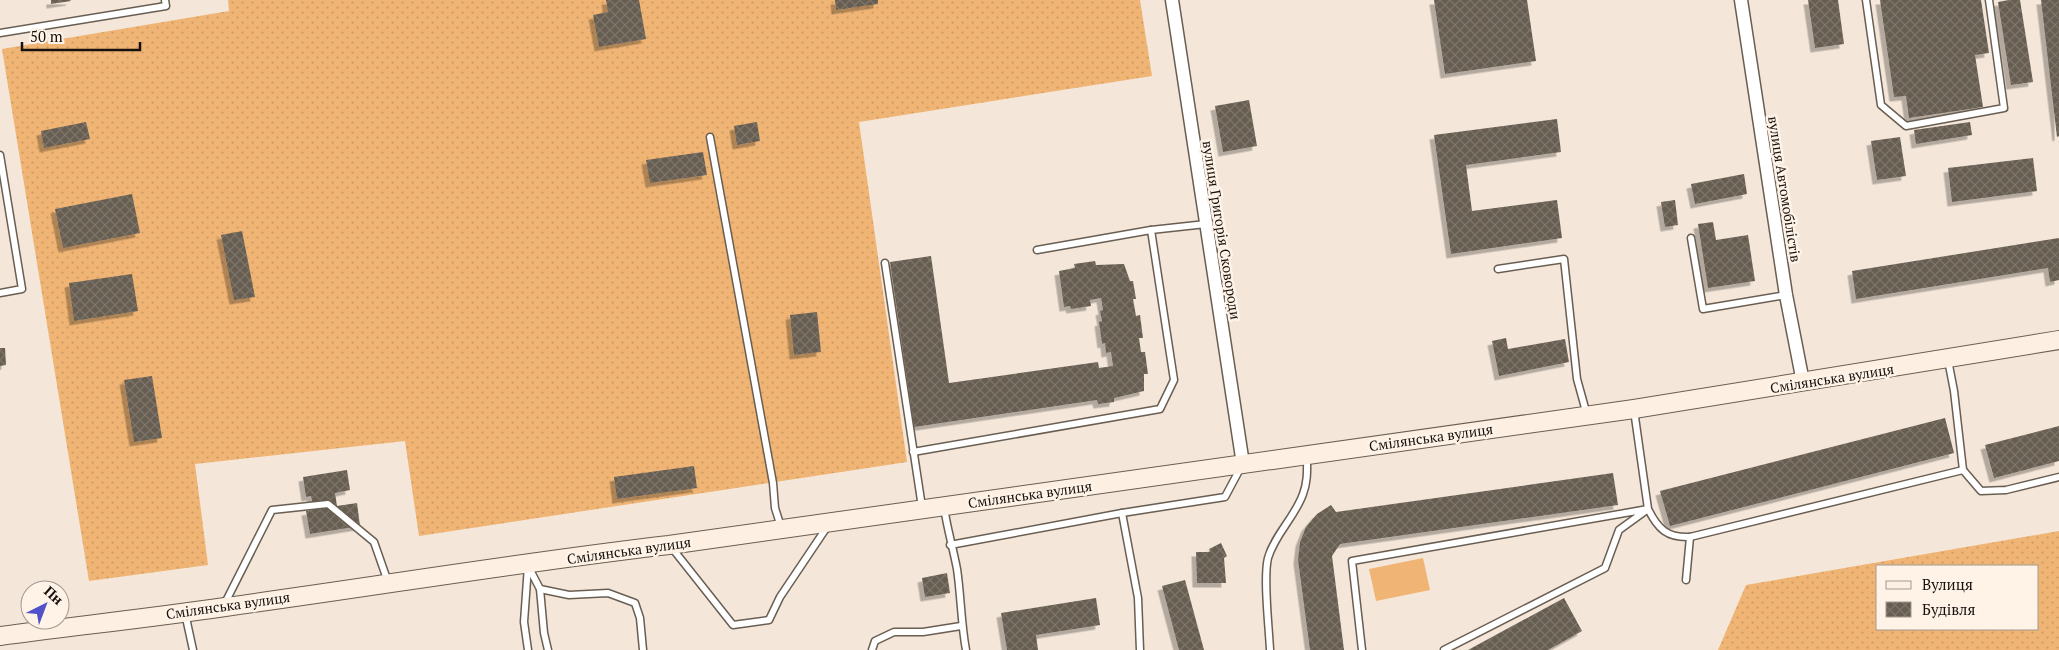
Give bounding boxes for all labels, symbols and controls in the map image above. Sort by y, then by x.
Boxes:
scale bar [22,20,140,52]
text: 50 m [30,26,63,46]
street label: вулиця Автомобілістів [1764,115,1806,263]
street label: вулиця Григорія Сковороди [1198,139,1246,321]
street label: Смілянська вулиця [1769,359,1895,397]
street label: Смілянська вулиця [1368,419,1494,455]
street label: Смілянська вулиця [967,476,1093,512]
street label: Смілянська вулиця [566,532,692,568]
legend [1876,565,2039,630]
text: Вулиця [1922,574,1973,594]
north arrow [20,580,70,630]
text: Пн [40,581,68,609]
street label: Смілянська вулиця [165,587,291,623]
text: Будівля [1922,599,1975,619]

